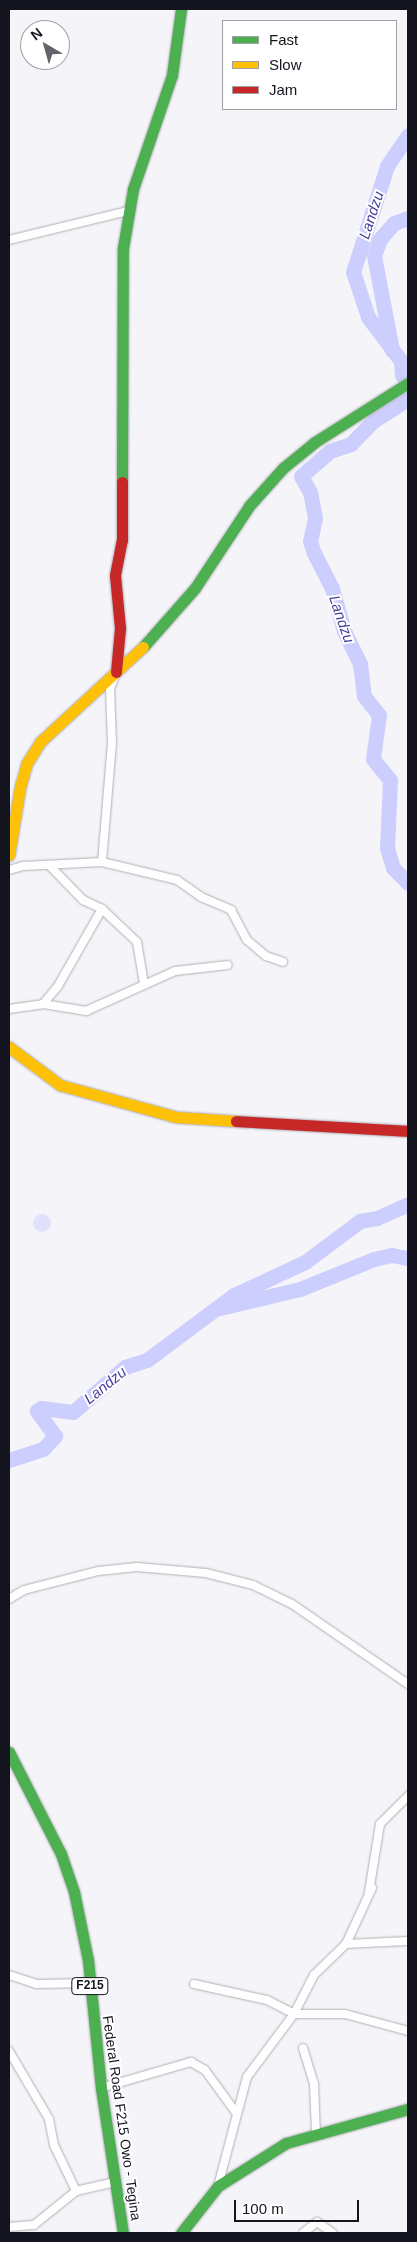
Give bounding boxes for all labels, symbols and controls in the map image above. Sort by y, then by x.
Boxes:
north arrow [20,20,70,70]
legend [222,20,397,110]
text: N [27,25,45,43]
text: Fast [269,31,298,48]
text: Slow [269,56,302,73]
text: Jam [269,81,297,98]
water label: Landzu [355,189,387,241]
water label: Landzu [325,593,359,645]
water label: Landzu [80,1363,130,1407]
road number: F215 [71,1976,109,1995]
street label: Federal Road F215 Owo - Tegina [99,2014,145,2222]
scale bar [237,2190,362,2222]
text: 100 m [242,2200,284,2217]

